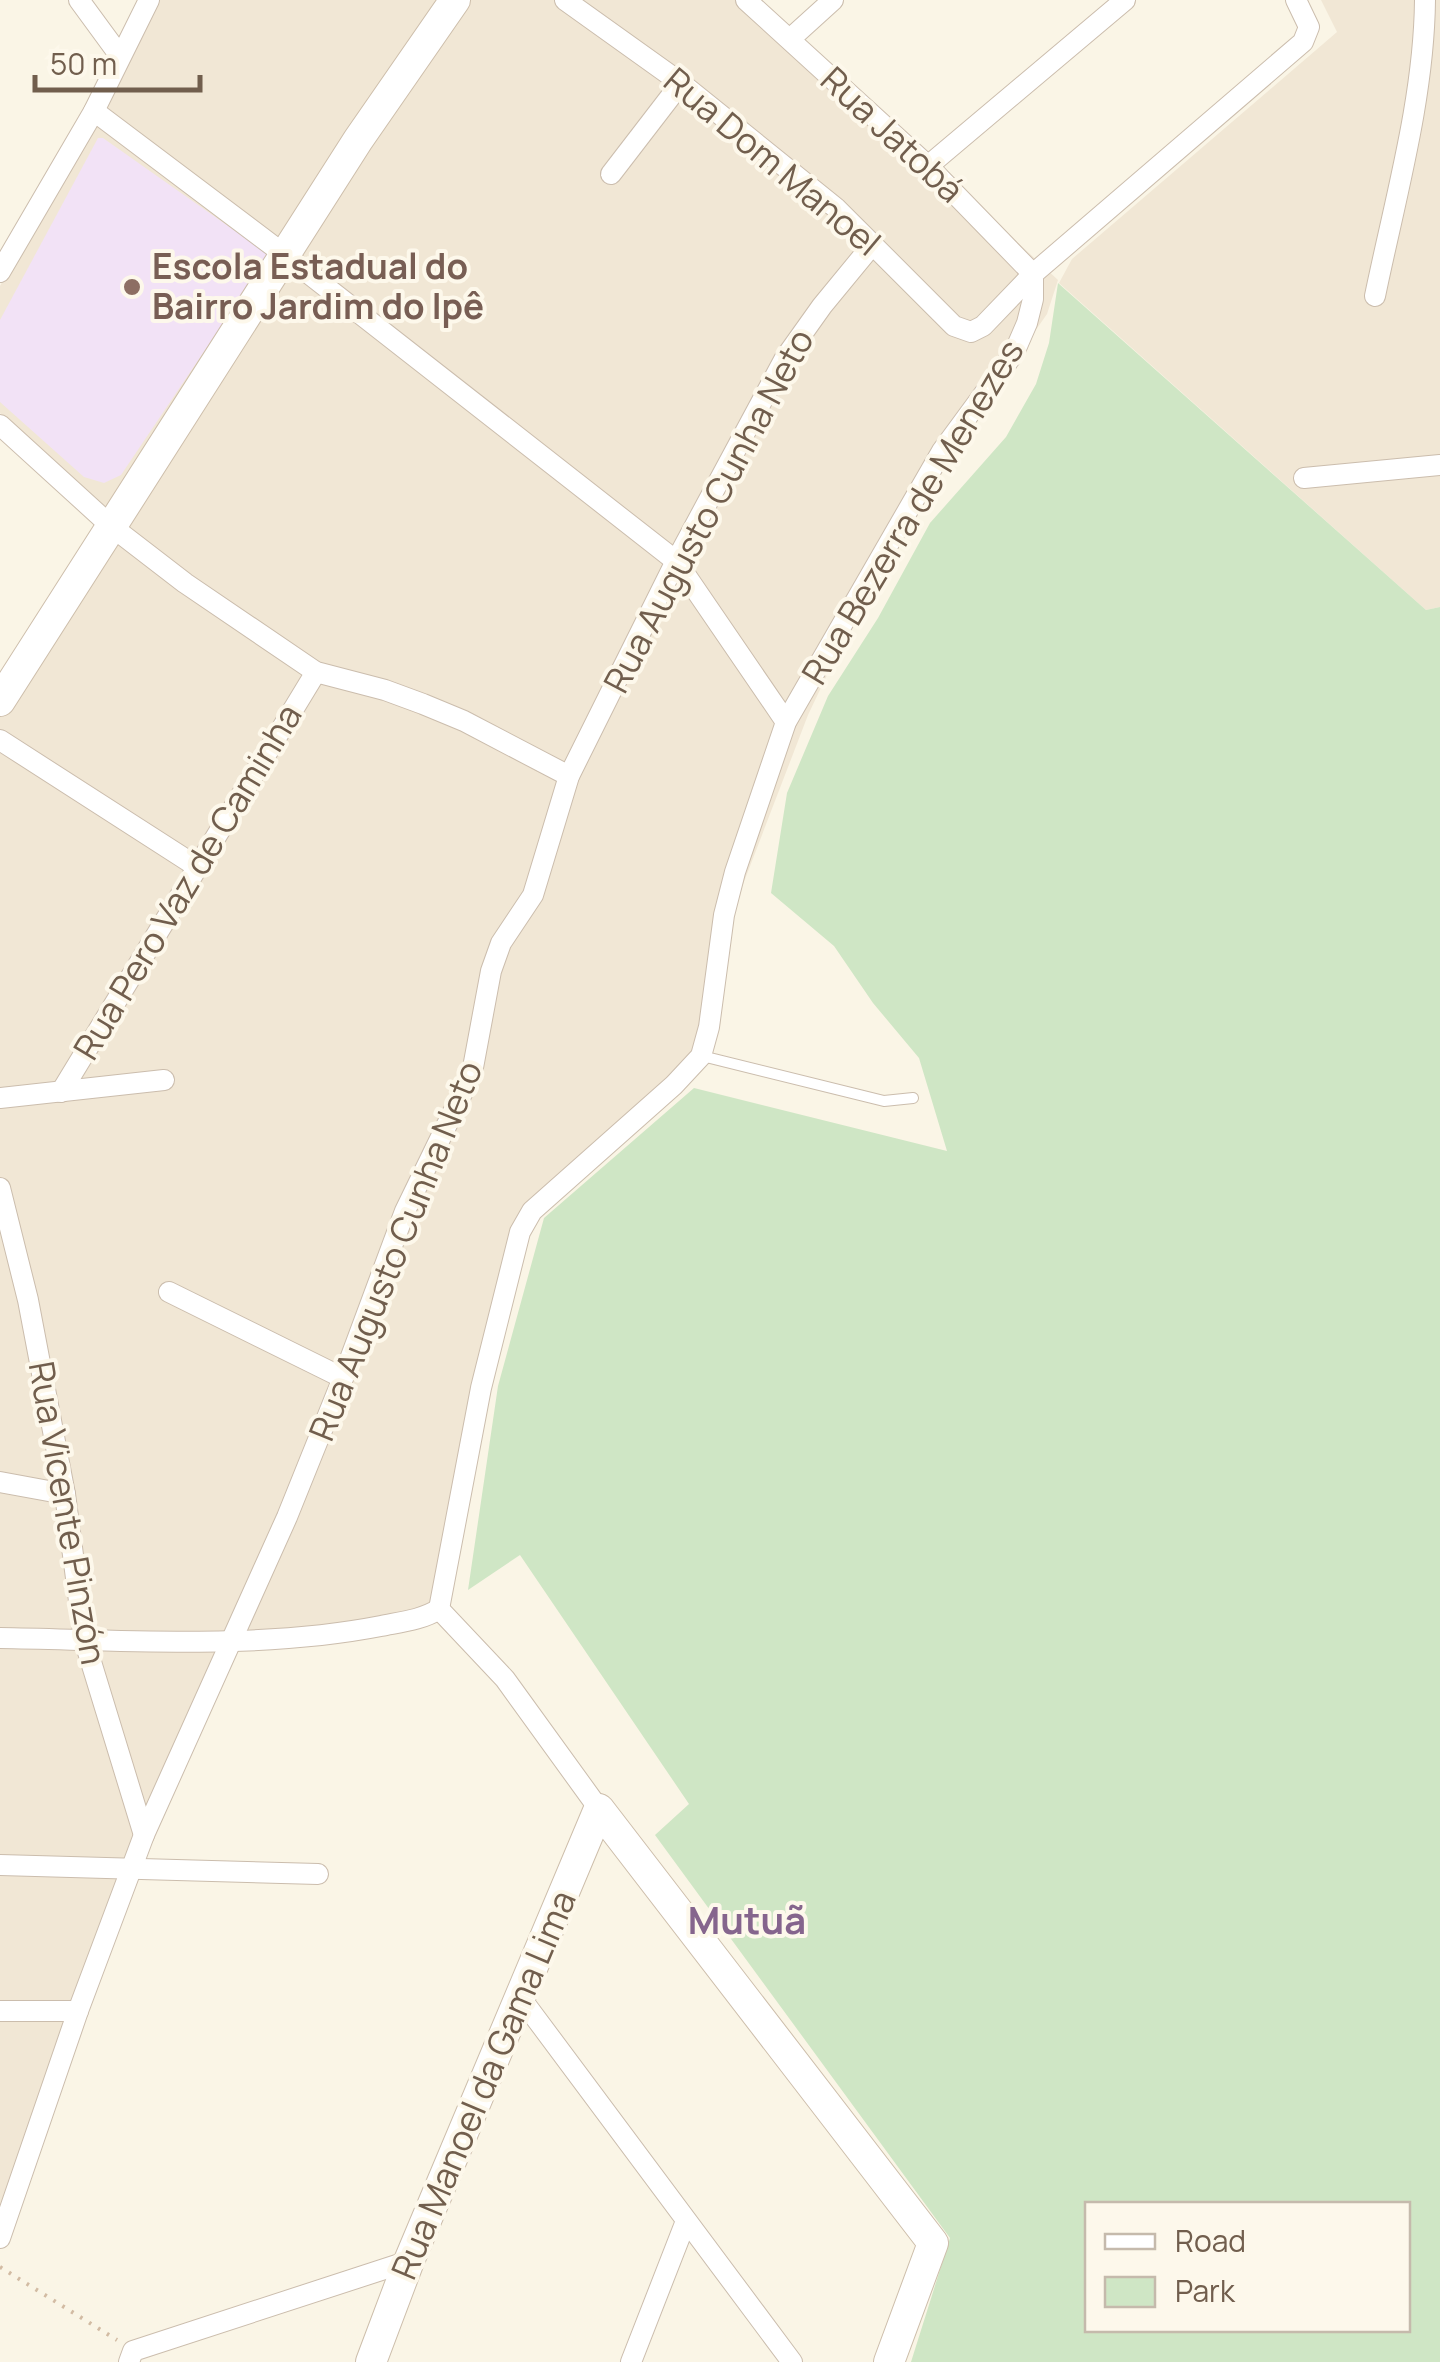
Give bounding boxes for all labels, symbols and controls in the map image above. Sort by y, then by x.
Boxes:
scale bar [35,30,200,92]
text: 50 m [50,43,117,84]
street label: Rua Dom Manoel [654,56,891,266]
street label: Rua Jatobá [811,56,975,213]
place label: Escola Estadual do Bairro Jardim do Ipê [152,242,484,330]
marker: Escola Estadual do Bairro Jardim do Ipê [121,276,143,298]
street label: Rua Augusto Cunha Neto [592,320,824,701]
street label: Rua Bezerra de Menezes [790,330,1034,693]
street label: Rua Pero Vaz de Caminha [62,695,312,1068]
street label: Rua Augusto Cunha Neto [297,1054,493,1448]
street label: Rua Vicente Pinzón [18,1358,118,1668]
street label: Rua Manoel da Gama Lima [379,1883,587,2286]
district label: Mutuã [688,1893,806,1945]
legend [1085,2202,1410,2332]
text: Road [1175,2220,1246,2261]
text: Park [1175,2270,1236,2311]

